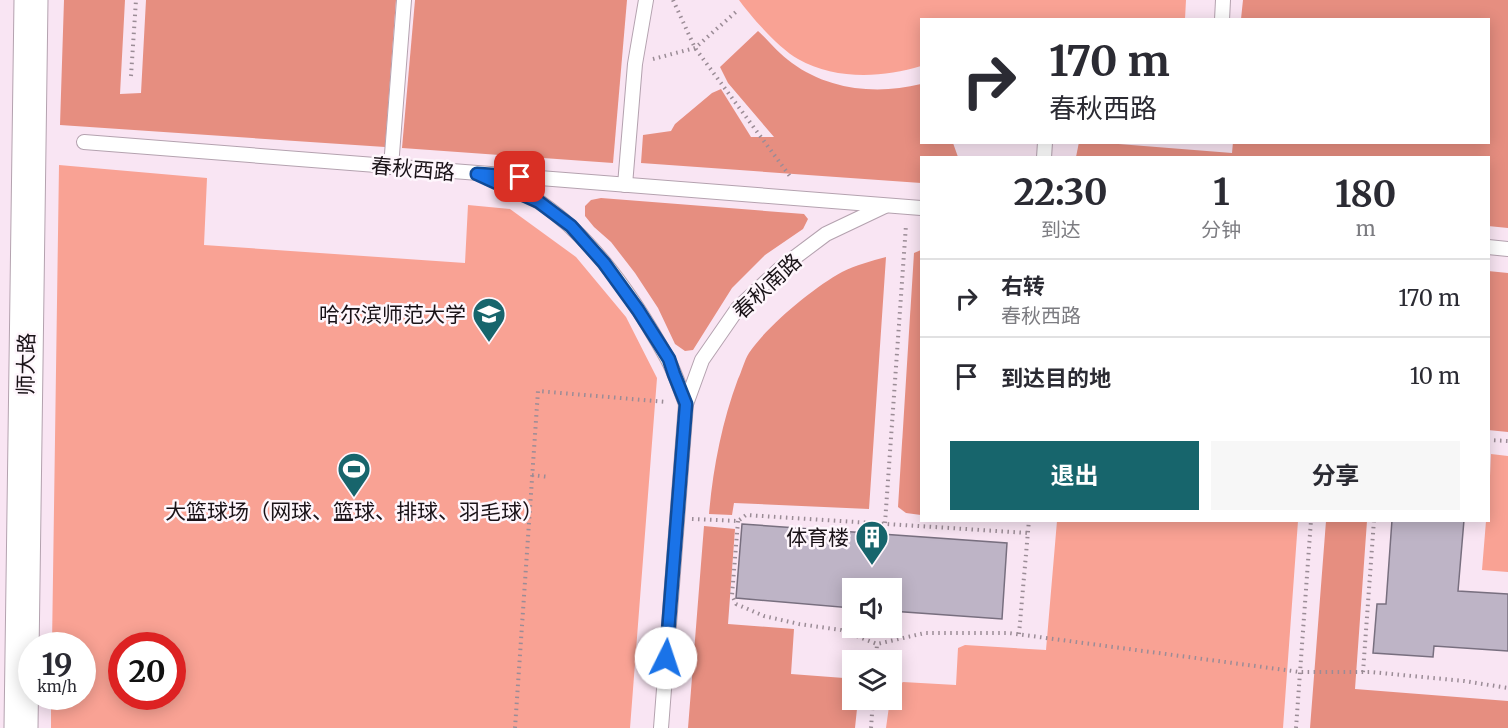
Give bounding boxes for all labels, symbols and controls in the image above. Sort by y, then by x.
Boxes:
text: 170 m [1049,35,1170,87]
icon: right [950,42,1028,120]
text: 春秋西路 [1049,91,1157,125]
pin [494,151,545,202]
street label: 春秋西路 [370,152,456,186]
icon: arrive [503,160,536,193]
text: 22:30 [1014,170,1108,215]
text: 1 [1213,170,1230,215]
text: 180 [1335,172,1396,217]
text: m [1356,216,1376,241]
text: 到达 [1041,217,1081,242]
text: 分钟 [1201,217,1241,242]
street label: 春秋南路 [727,247,807,325]
text: 右转 [1001,272,1045,300]
icon: right [950,282,983,315]
text: 170 m [1398,284,1460,312]
school or university icon: 哈尔滨师范大学 [471,296,507,343]
place label: 哈尔滨师范大学 [319,301,466,328]
text: 春秋西路 [1001,303,1081,328]
street label: 师大路 [12,332,40,396]
icon: arrive [950,360,983,393]
text: 10 m [1410,362,1460,390]
text: 到达目的地 [1001,364,1111,392]
button: 退出 [950,441,1199,510]
button: 分享 [1211,441,1460,510]
sports icon: 大篮球场（网球、篮球、排球、羽毛球） [336,451,372,498]
place label: 大篮球场（网球、篮球、排球、羽毛球） [165,498,543,525]
building icon: 体育楼 [854,519,890,566]
place label: 体育楼 [786,524,849,551]
map controls [842,578,902,710]
button: sound [842,578,902,638]
position arrow [634,626,698,690]
speed limit sign: 20 [108,632,186,710]
text: 19 [41,645,73,683]
button: layers [842,650,902,710]
text: km/h [37,677,77,696]

